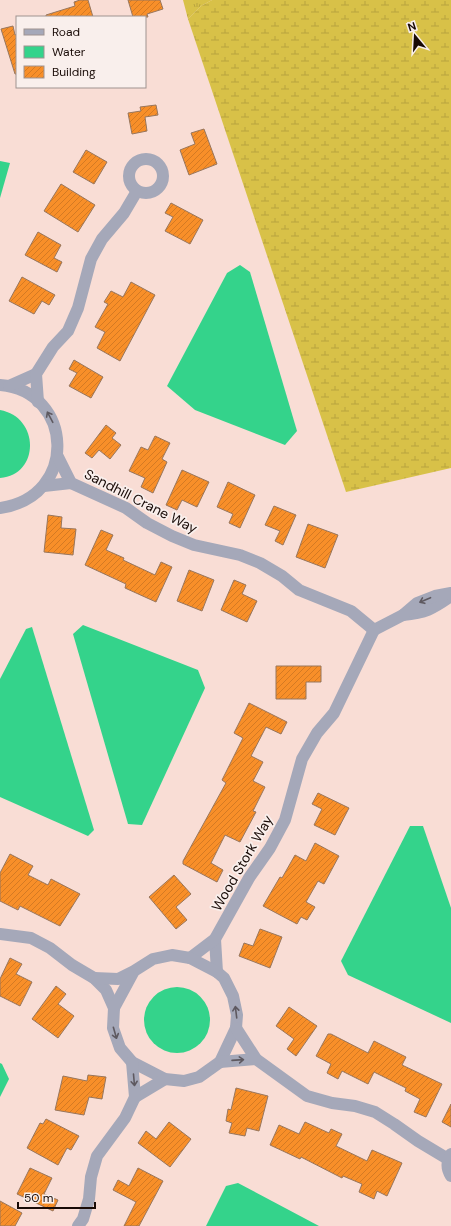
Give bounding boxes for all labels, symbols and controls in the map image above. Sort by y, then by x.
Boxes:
legend [16,16,146,88]
north arrow [395,16,435,56]
text: N [406,19,418,34]
text: Road [52,24,80,40]
text: Water [52,44,86,60]
text: Building [52,64,96,80]
one-way arrow [45,411,53,423]
street label: Sandhill Crane Way [81,465,201,537]
one-way arrow [420,597,432,604]
street label: Wood Stork Way [207,812,277,914]
one-way arrow [232,1006,240,1019]
one-way arrow [112,1026,119,1039]
one-way arrow [231,1057,244,1064]
one-way arrow [130,1073,137,1086]
scale bar [18,1184,95,1210]
text: 50 m [24,1190,53,1206]

